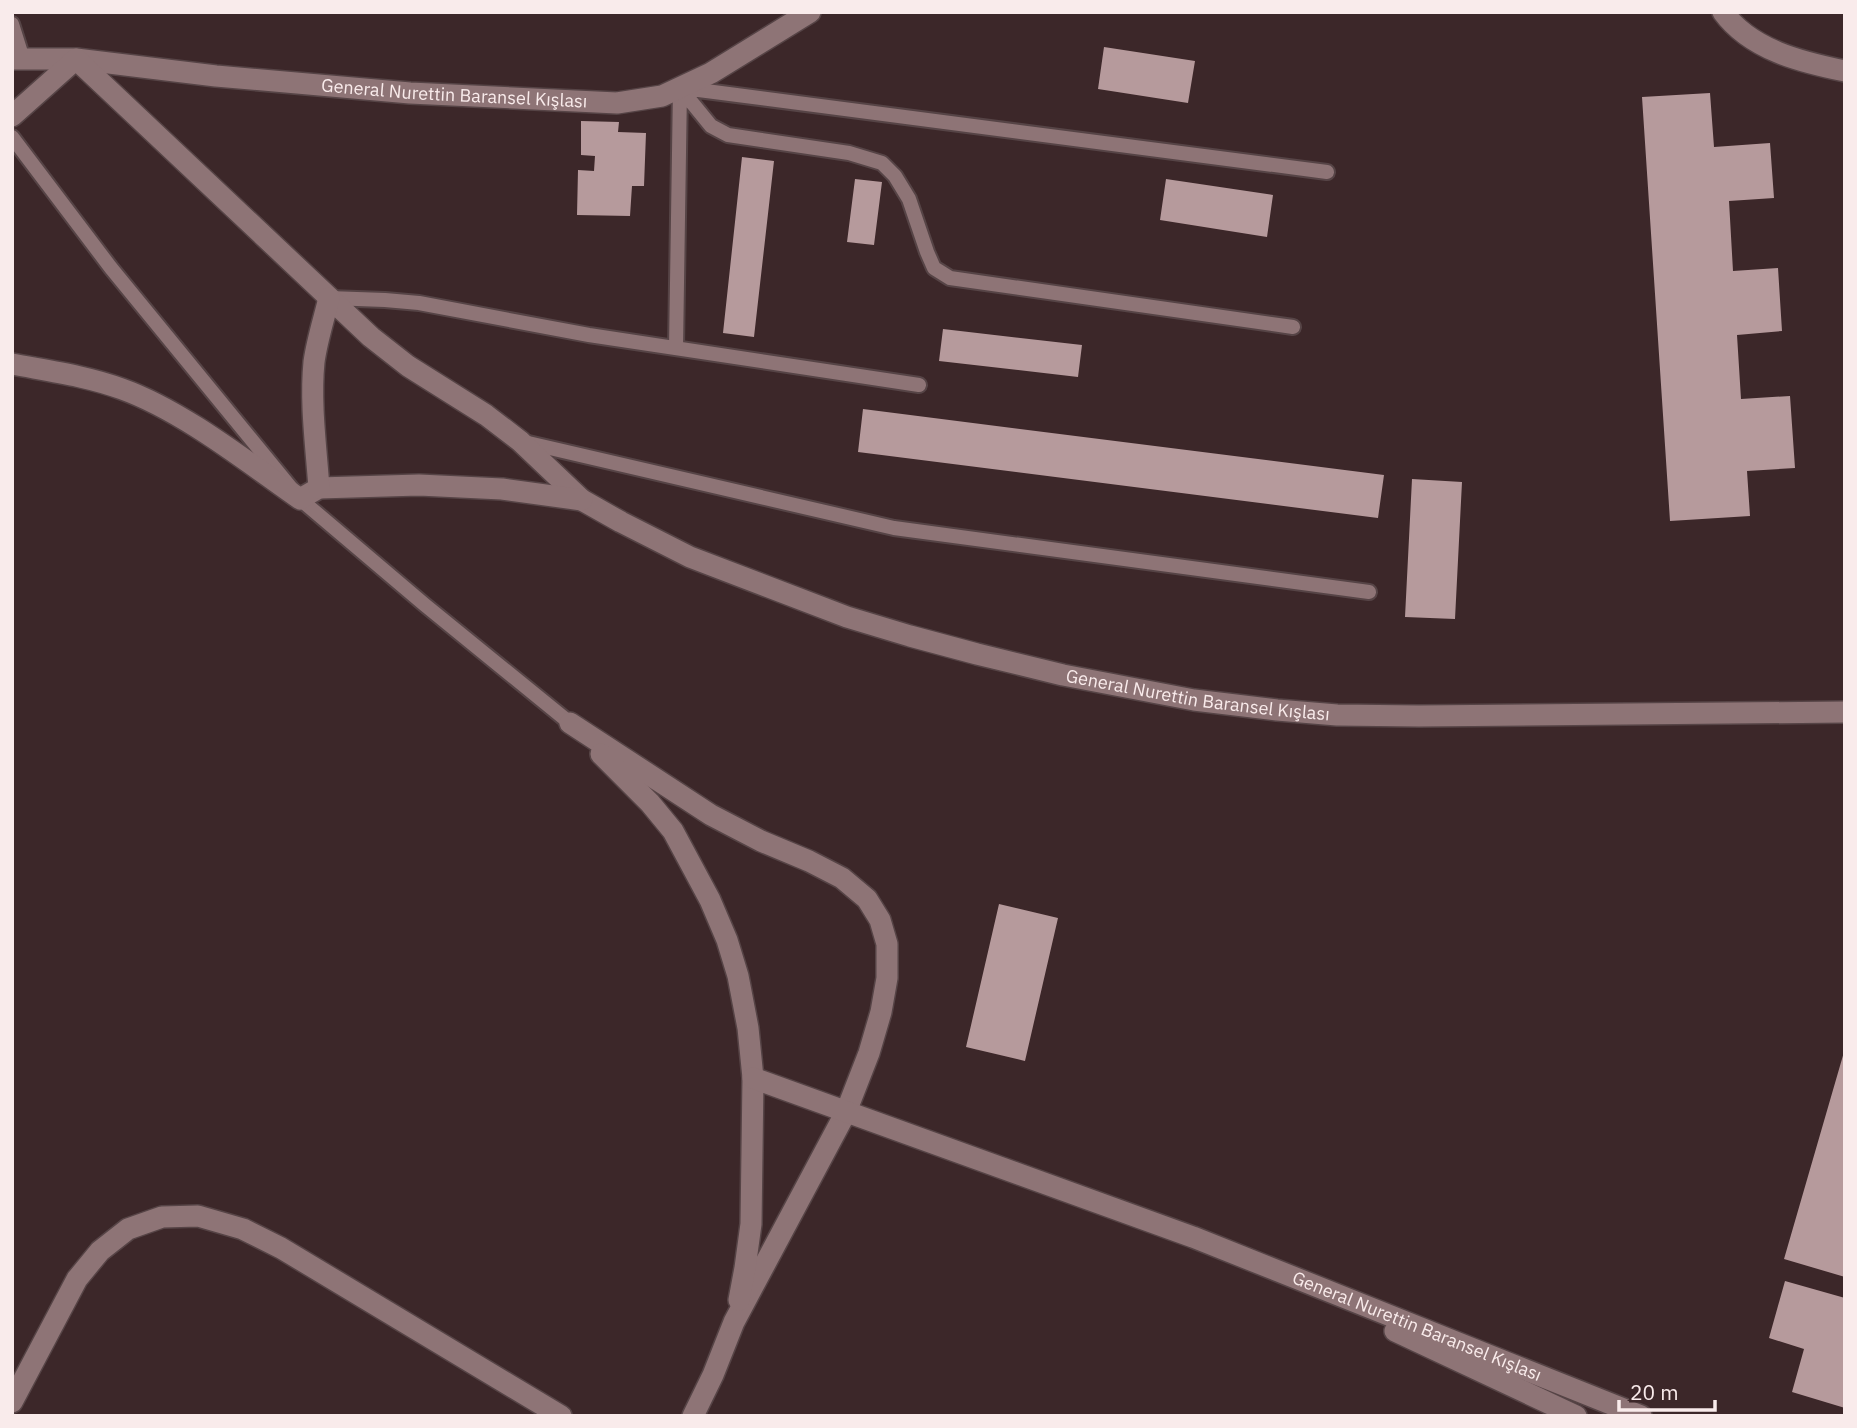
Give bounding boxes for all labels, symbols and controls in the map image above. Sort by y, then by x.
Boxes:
street label: General Nurettin Baransel Kışlası [320,73,588,113]
street label: General Nurettin Baransel Kışlası [1064,664,1331,725]
street label: General Nurettin Baransel Kışlası [1289,1266,1545,1386]
scale bar [1619,1368,1715,1412]
text: 20 m [1630,1378,1679,1406]

